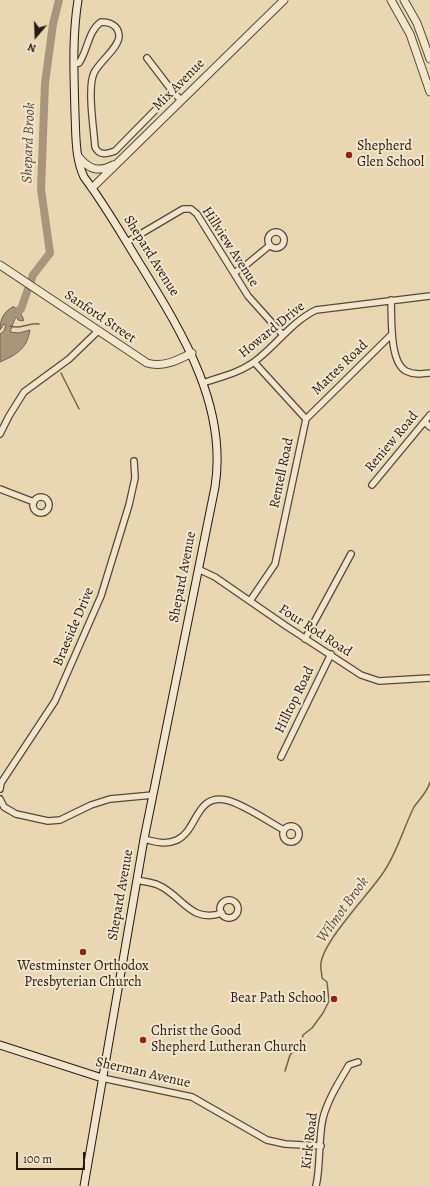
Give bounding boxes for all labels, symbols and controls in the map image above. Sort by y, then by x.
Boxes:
north arrow [16,16,56,56]
text: N [26,39,38,56]
street label: Mix Avenue [149,55,209,115]
water label: Shepard Brook [19,102,39,184]
place label: Shepherd Glen School [357,139,424,172]
marker: Shepherd Glen School [344,150,354,160]
street label: Hillview Avenue [198,204,262,290]
street label: Shepard Avenue [119,212,183,300]
street label: Sanford Street [61,287,139,347]
street label: Howard Drive [236,298,308,362]
street label: Mattes Road [309,337,371,399]
street label: Reniew Road [362,408,422,476]
street label: Rentell Road [266,436,298,510]
street label: Shepard Avenue [166,530,200,624]
street label: Braeside Drive [50,585,98,669]
street label: Four Rod Road [275,601,355,661]
street label: Hilltop Road [272,664,318,736]
street label: Shepard Avenue [105,848,137,942]
water label: Wilmot Brook [313,874,373,946]
marker: Westminster Orthodox Presbyterian Church [78,947,88,957]
place label: Westminster Orthodox Presbyterian Church [17,959,149,992]
place label: Bear Path School [230,991,326,1007]
marker: Bear Path School [329,994,339,1004]
place label: Christ the Good Shepherd Lutheran Church [151,1024,306,1056]
marker: Christ the Good Shepherd Lutheran Church [138,1035,148,1045]
street label: Sherman Avenue [94,1054,192,1092]
street label: Kirk Road [298,1112,322,1170]
scale bar [18,1144,87,1170]
text: 100 m [23,1151,52,1167]

